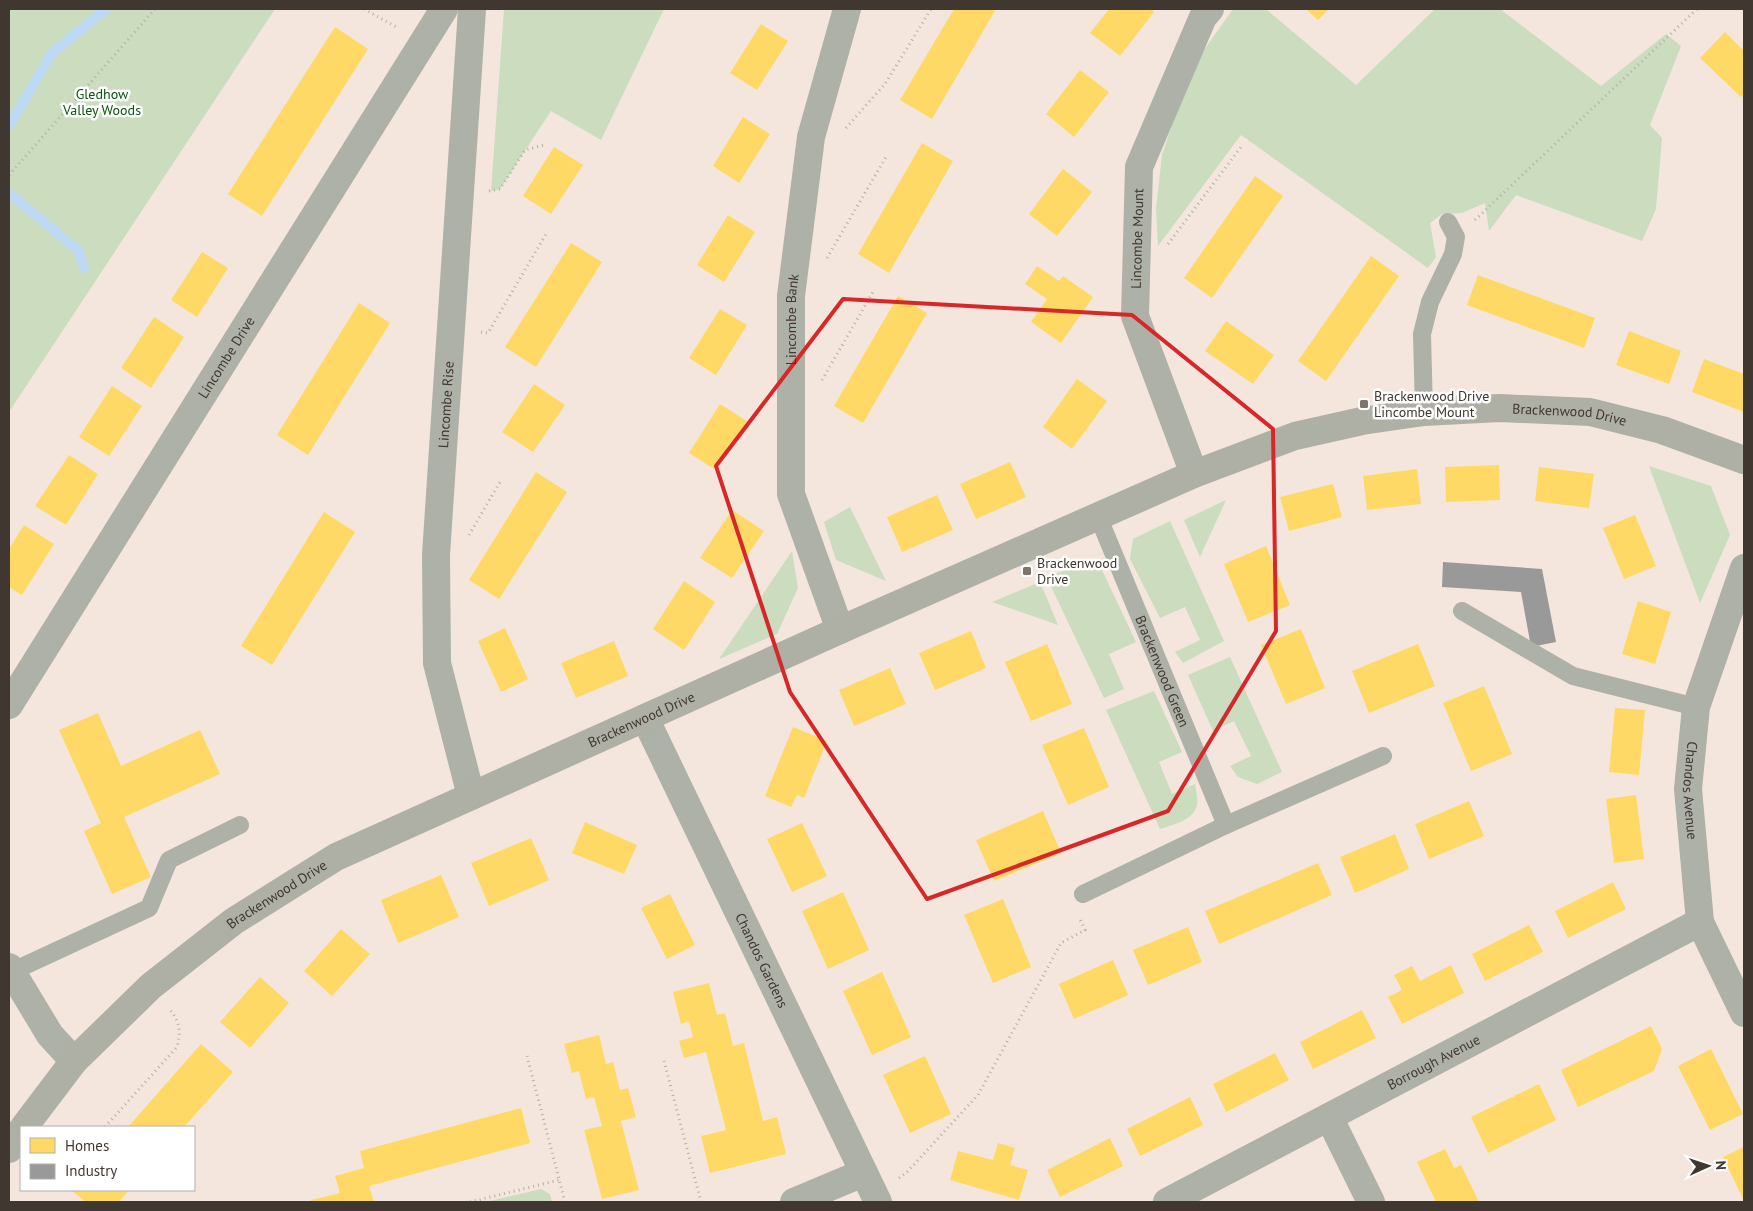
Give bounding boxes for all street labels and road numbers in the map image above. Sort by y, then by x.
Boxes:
street label: Lincombe Mount [1127,188,1147,289]
street label: Lincombe Bank [782,273,803,365]
street label: Lincombe Drive [194,313,259,402]
street label: Lincombe Rise [434,361,458,449]
street label: Brackenwood Drive [1512,400,1629,430]
street label: Brackenwood Green [1131,613,1193,730]
street label: Brackenwood Drive [585,688,698,751]
street label: Chandos Avenue [1679,741,1702,840]
street label: Brackenwood Drive [223,856,330,933]
street label: Chandos Gardens [731,910,792,1011]
street label: Borrough Avenue [1384,1030,1483,1094]

